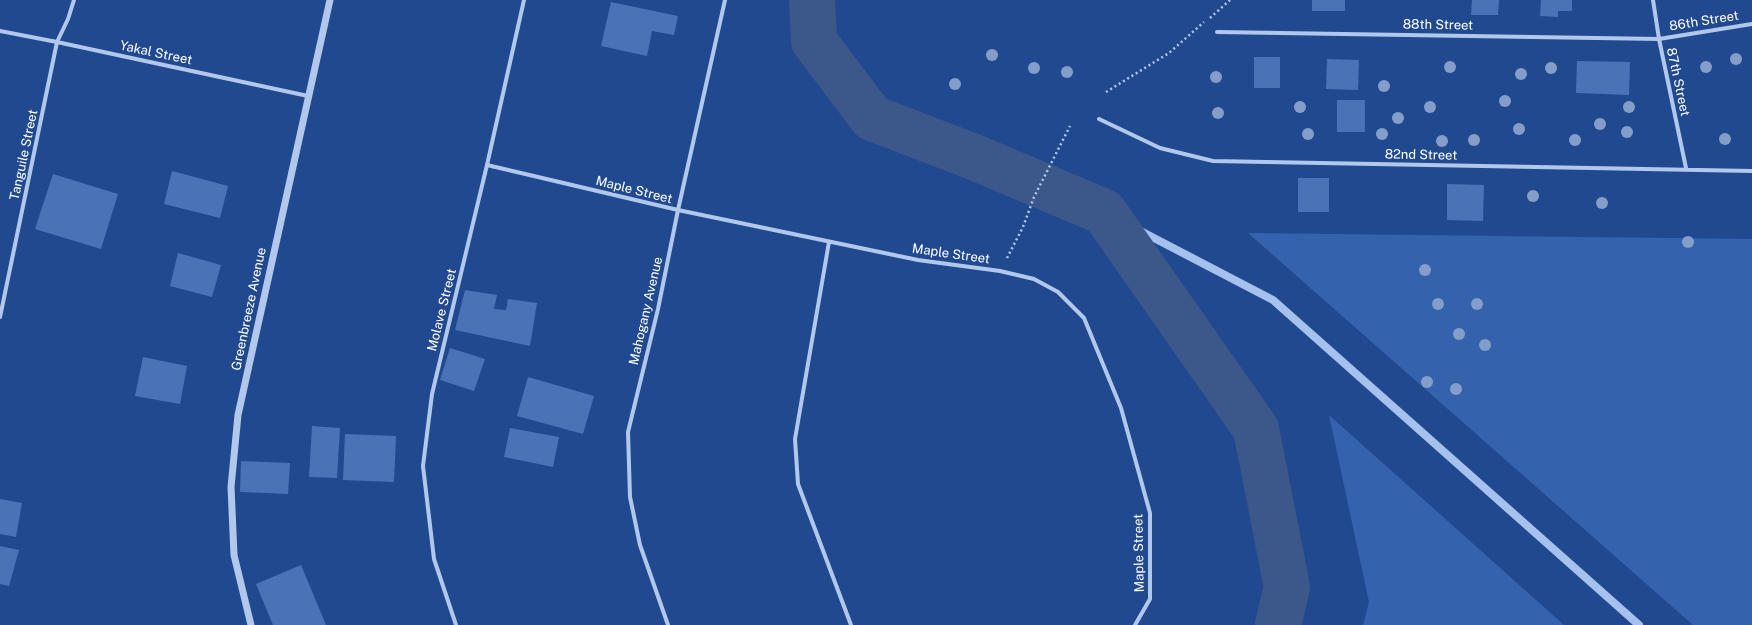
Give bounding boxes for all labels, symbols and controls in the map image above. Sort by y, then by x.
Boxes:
street label: 86th Street [1668,8,1740,34]
street label: 88th Street [1403,17,1473,33]
street label: Yakal Street [118,38,194,68]
street label: 87th Street [1663,46,1693,118]
street label: Tanguile Street [7,108,41,202]
street label: 82nd Street [1385,147,1457,163]
street label: Maple Street [594,173,674,207]
street label: Maple Street [911,241,991,267]
street label: Greenbreeze Avenue [228,246,270,372]
street label: Mahogany Avenue [626,255,666,367]
street label: Molave Street [424,267,460,353]
street label: Maple Street [1131,514,1147,592]

